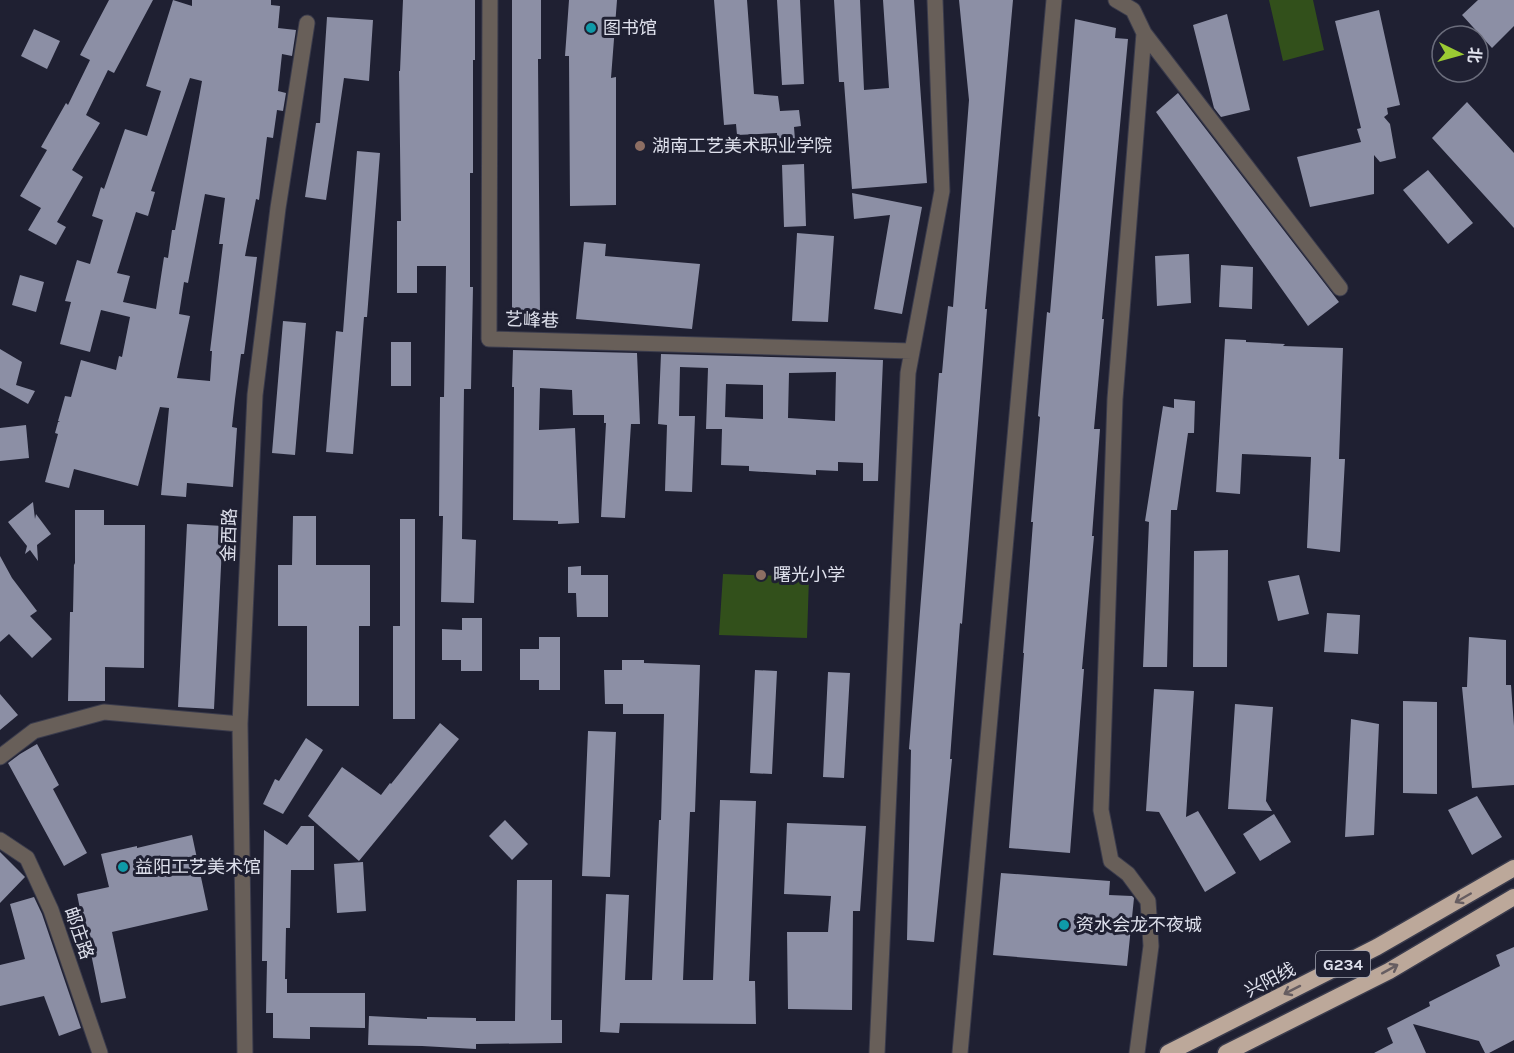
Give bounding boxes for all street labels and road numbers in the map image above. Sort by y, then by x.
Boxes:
street label: 艺峰巷 [505,308,559,332]
street label: 金西路 [217,508,241,562]
street label: 邮庄路 [60,904,98,962]
road number: G234 [1316,951,1370,977]
street label: 兴阳线 [1241,958,1299,1002]

